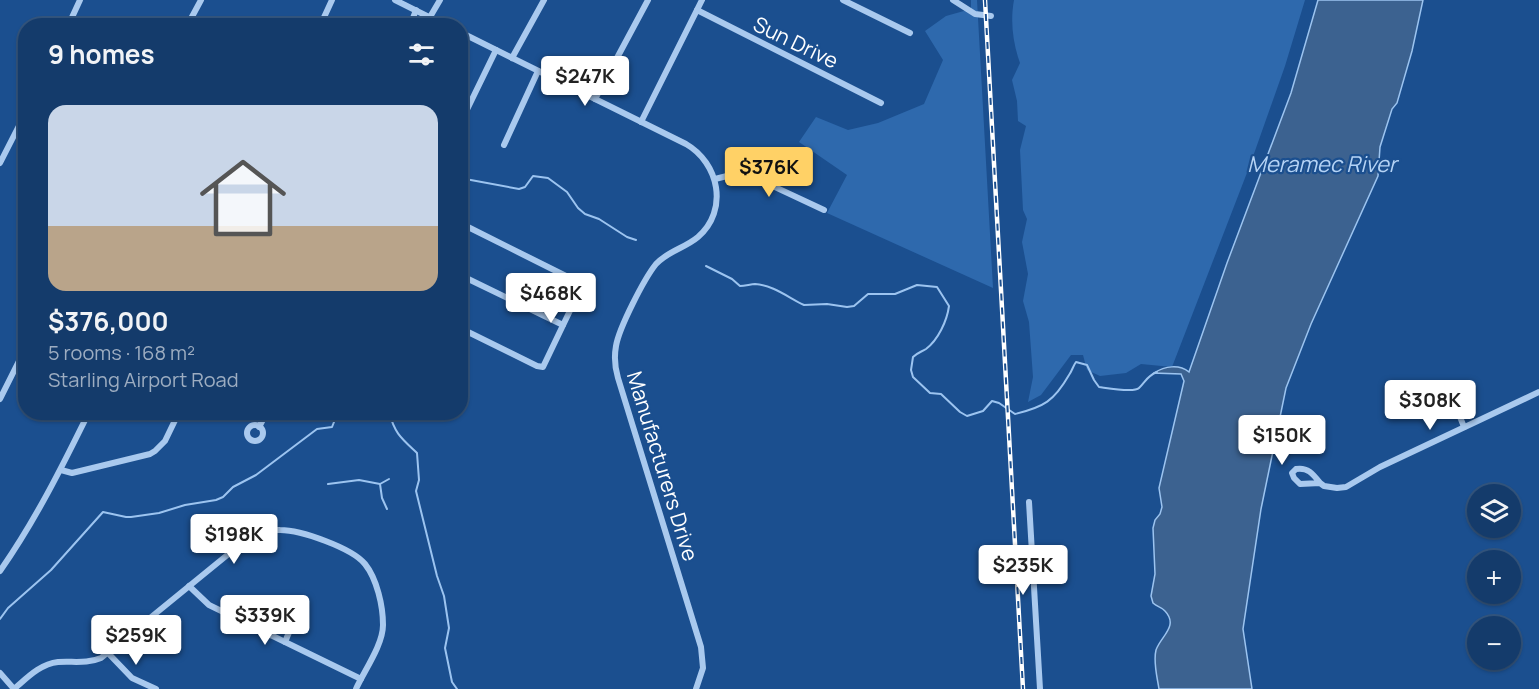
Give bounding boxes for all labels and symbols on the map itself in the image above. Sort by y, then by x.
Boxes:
street label: Sun Drive [749,9,843,75]
pin: $247K [543,56,627,107]
pin: $376K [727,147,811,198]
water label: Meramec River [1247,149,1400,179]
pin: $468K [509,273,593,324]
street label: Manufacturers Drive [621,368,705,564]
pin: $308K [1388,380,1472,431]
pin: $150K [1240,415,1324,466]
pin: $198K [192,514,276,565]
pin: $235K [981,545,1065,596]
pin: $339K [223,595,307,646]
pin: $259K [94,615,178,666]

